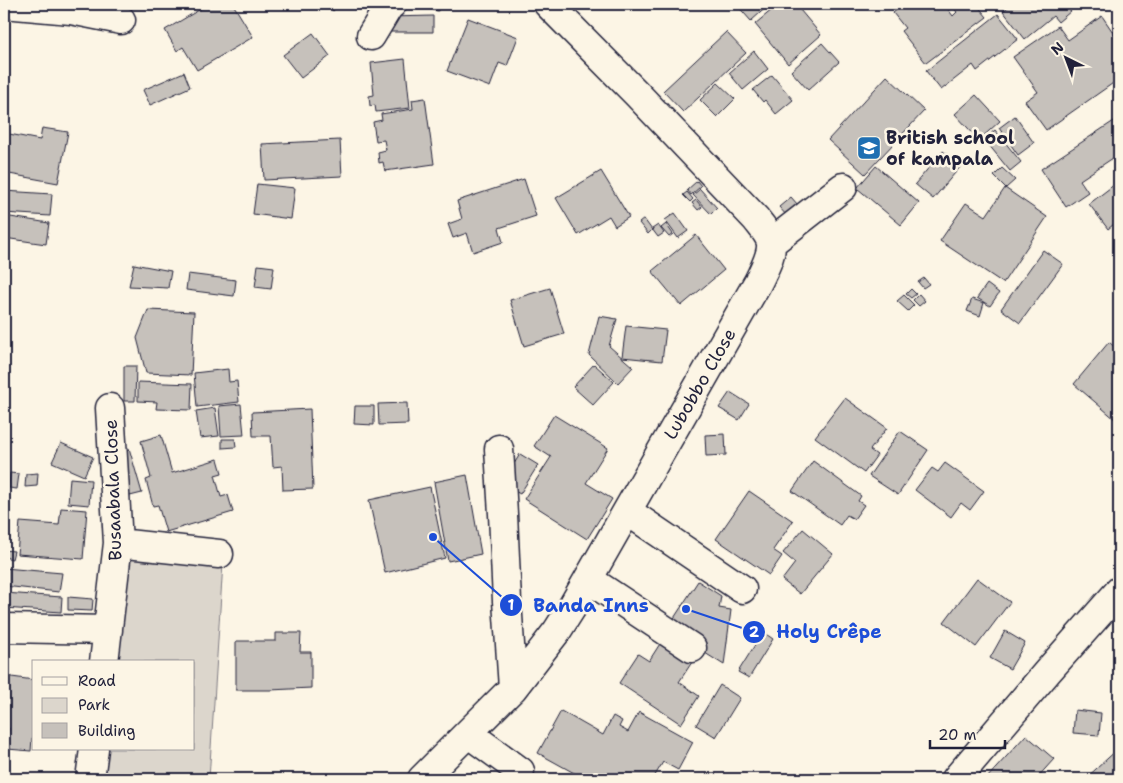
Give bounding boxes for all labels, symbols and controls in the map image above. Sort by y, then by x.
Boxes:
north arrow [1040,32,1090,82]
text: N [1047,38,1067,59]
place label: British school of kampala [886,126,1014,171]
school or university icon: British school of kampala [856,135,882,161]
street label: Lubobbo Close [658,324,742,444]
street label: Busaabala Close [99,419,127,561]
callout: Banda Inns [498,588,659,622]
text: Banda Inns [533,593,649,618]
text: 1 [508,595,515,615]
callout: Holy Crêpe [742,615,892,649]
text: Holy Crêpe [776,619,882,644]
text: 2 [749,622,760,642]
legend [32,660,195,750]
text: Road [78,671,116,691]
text: Park [78,695,110,715]
scale bar [930,718,1006,750]
text: Building [78,721,135,741]
text: 20 m [938,725,977,745]

